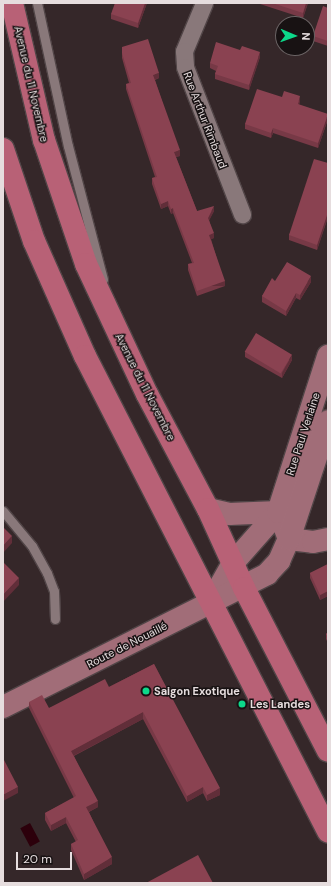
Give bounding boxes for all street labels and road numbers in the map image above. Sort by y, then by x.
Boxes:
street label: Avenue du 11 Novembre [11,25,51,143]
street label: Rue Arthur Rimbaud [180,70,230,170]
street label: Avenue du 11 Novembre [112,331,178,443]
street label: Rue Paul Verlaine [283,391,323,477]
street label: Route de Nouaillé [85,619,169,671]

